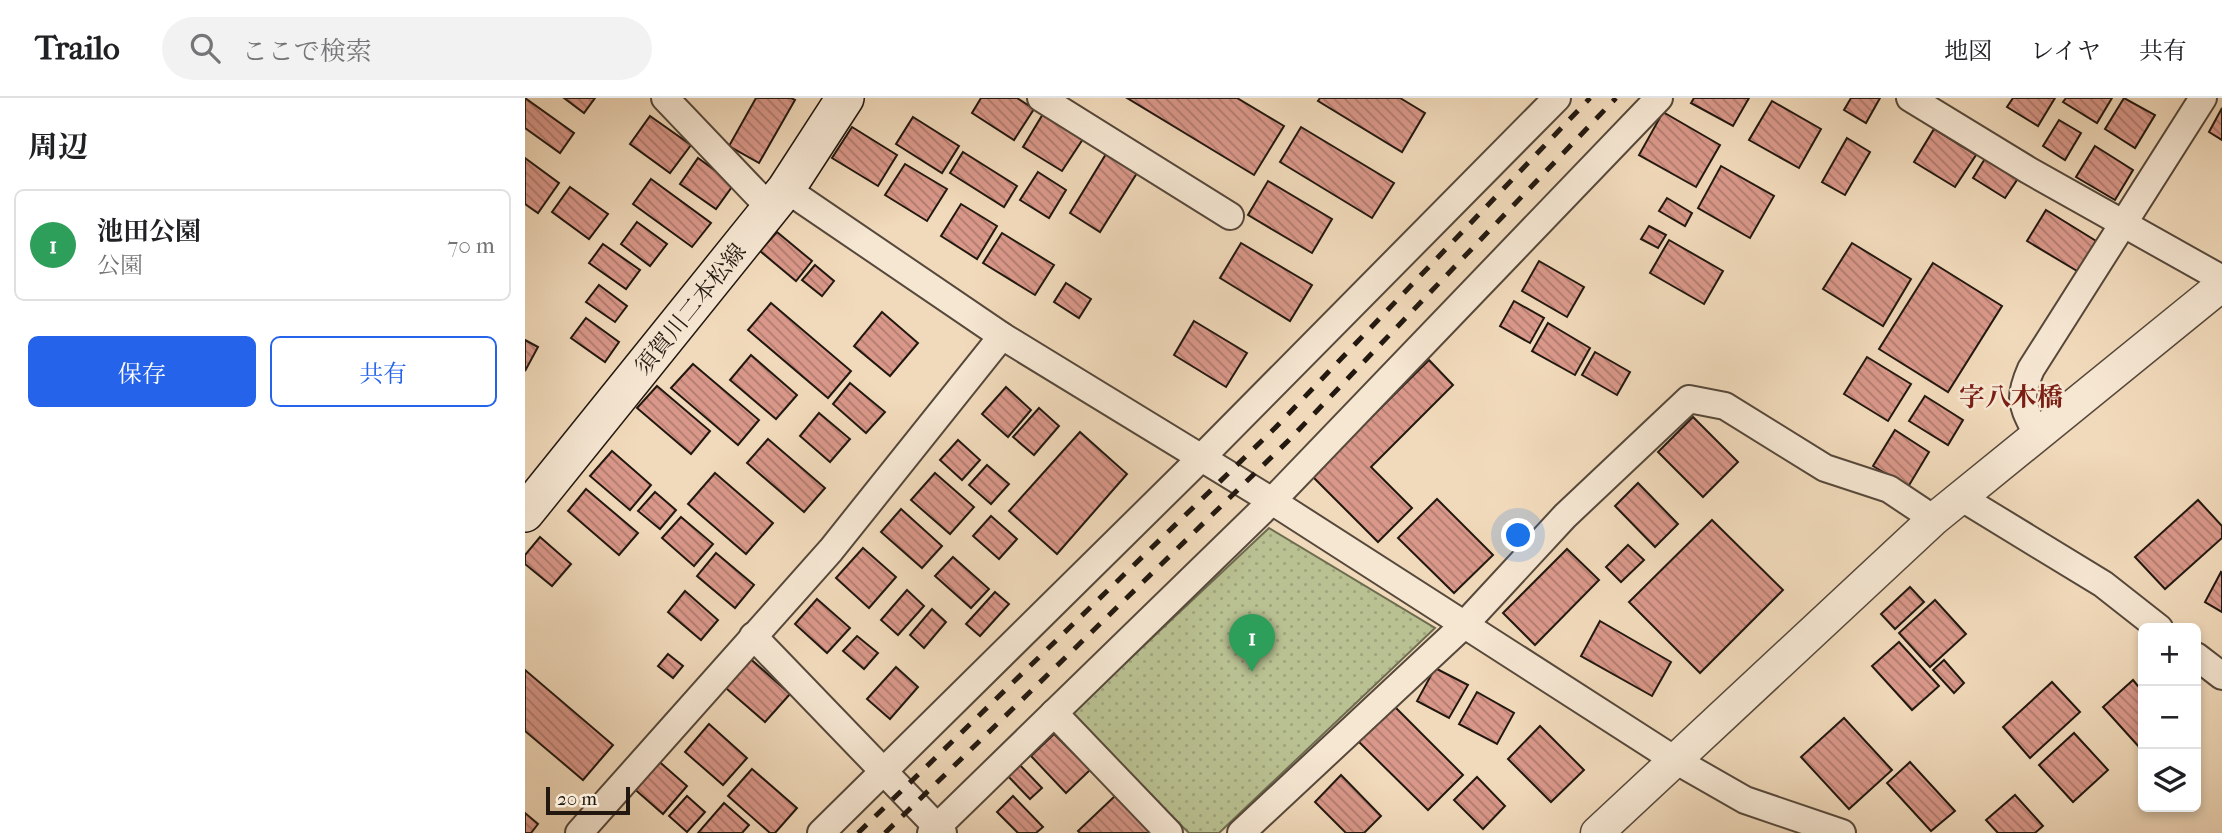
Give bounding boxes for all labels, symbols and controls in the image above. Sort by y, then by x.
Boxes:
search box [162,17,652,80]
text: Trailo [35,29,120,68]
icon: search [186,29,224,67]
text: ここで検索 [242,36,372,67]
text: 地図 [1944,37,1992,65]
text: レイヤ [2030,37,2101,65]
text: 共有 [2139,37,2187,65]
text: 周辺 [28,130,88,165]
text: 池田公園 [97,216,201,247]
text: 1 [49,232,57,259]
text: 70 m [447,232,495,259]
street label: 須賀川二本松線 [629,238,752,380]
text: 公園 [97,252,143,279]
button: 保存 [28,336,256,407]
button: 共有 [270,336,497,407]
district label: 字八木橋 [1959,382,2063,413]
your location [1501,518,1535,552]
pin: 1 [1229,614,1275,672]
map controls [2138,623,2201,812]
button: + [2138,623,2201,686]
button: − [2138,686,2201,749]
button: layers [2138,749,2201,812]
scale bar [546,784,630,816]
text: 20 m [557,788,597,810]

